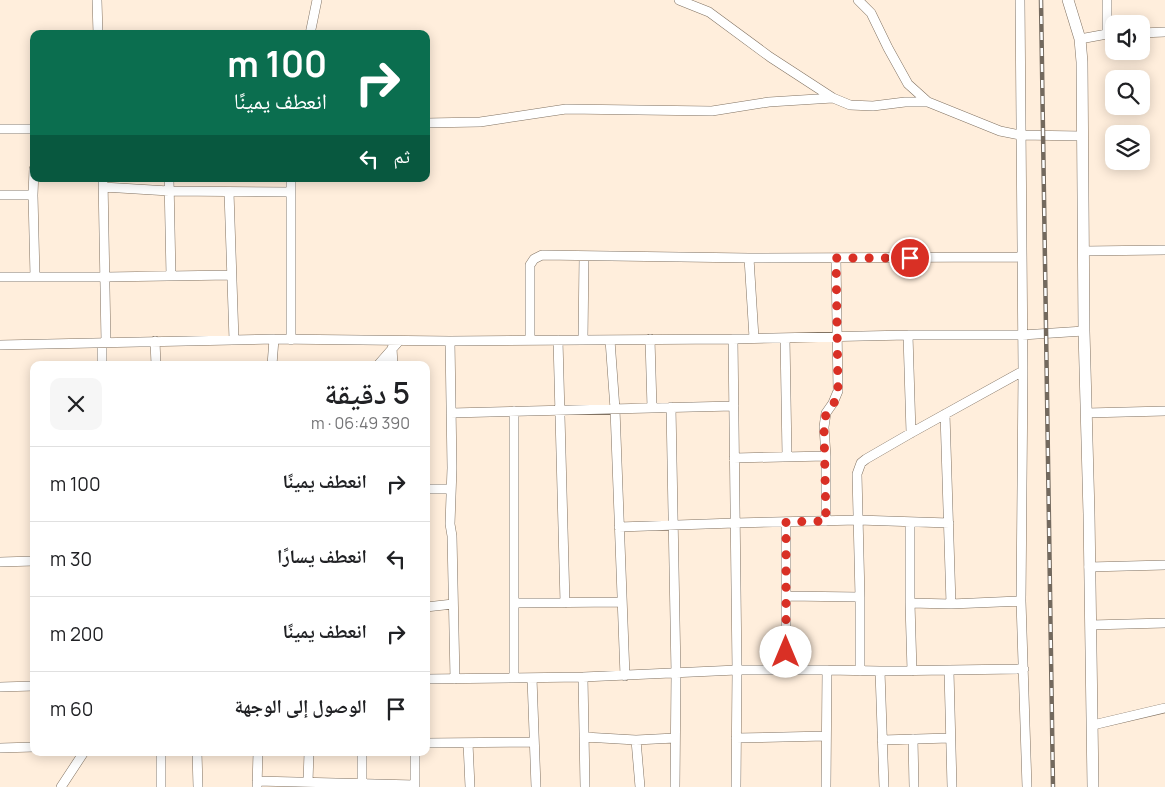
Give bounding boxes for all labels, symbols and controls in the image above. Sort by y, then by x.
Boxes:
map controls [1105,15,1150,170]
button: sound [1105,15,1150,60]
text: 100 m [227,40,327,88]
icon: right [345,50,410,115]
button: search [1105,70,1150,115]
text: انعطف يمينًا [234,86,327,116]
button: layers [1105,125,1150,170]
text: ثم [393,143,410,169]
icon: left [355,145,383,173]
pin [889,237,931,279]
icon: arrive [896,244,924,272]
text: 5 دقيقة [324,372,410,413]
button: close [50,378,102,430]
text: 390 m · 06:49 [311,412,410,434]
text: انعطف يمينًا [283,468,367,494]
icon: right [382,470,410,498]
text: 100 m [50,471,101,497]
text: انعطف يسارًا [277,543,367,569]
icon: left [382,545,410,573]
text: 30 m [50,546,92,572]
text: انعطف يمينًا [283,618,367,644]
icon: right [382,620,410,648]
text: 200 m [50,621,104,647]
position arrow [759,625,811,677]
text: الوصول إلى الوجهة [234,693,367,719]
icon: arrive [382,695,410,723]
text: 60 m [50,696,93,722]

